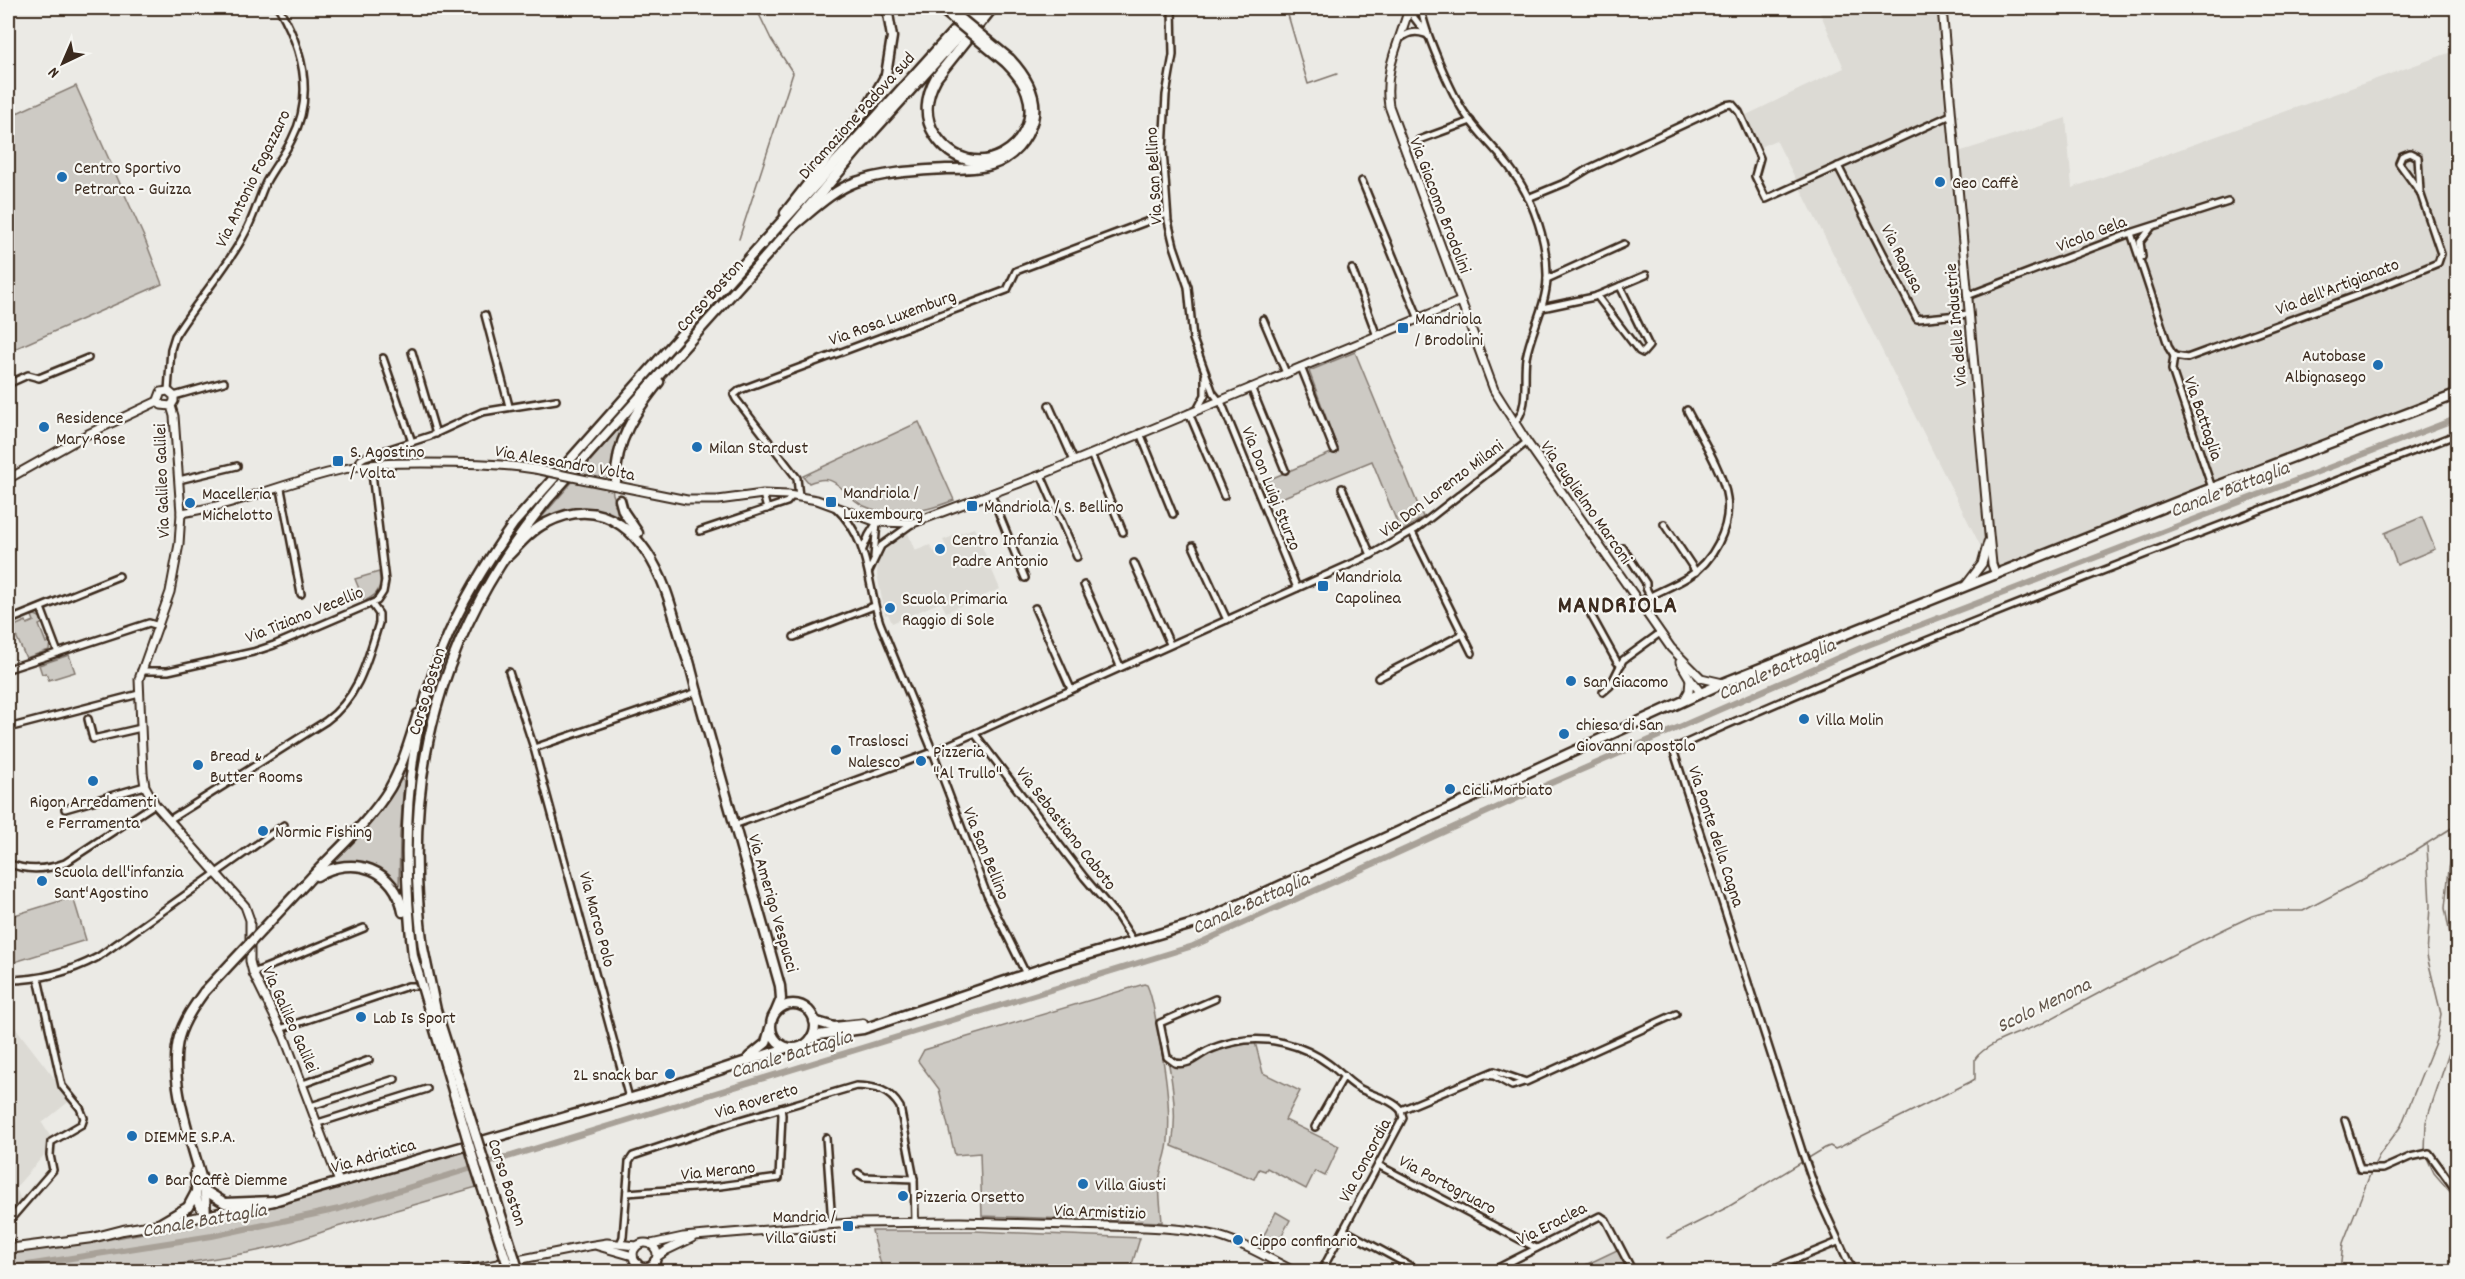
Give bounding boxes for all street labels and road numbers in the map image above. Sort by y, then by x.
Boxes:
street label: Diramazione Padova sud [794,47,922,186]
street label: Via Antonio Fogazzaro [210,106,298,252]
street label: Via San Bellino [1140,126,1171,225]
street label: Via Giacomo Brodolini [1401,134,1476,278]
street label: Vicolo Gela [2053,210,2131,260]
street label: Via Ragusa [1873,221,1929,298]
street label: Via dell'Artigianato [2273,253,2403,323]
street label: Corso Boston [671,255,750,339]
street label: Via delle Industrie [1940,262,1975,387]
street label: Via Rosa Luxemburg [826,285,960,354]
street label: Via Battaglia [2176,374,2228,465]
street label: Via Galileo Galilei [149,423,178,539]
street label: Via Don Luigi Sturzo [1233,423,1306,555]
street label: Via Don Lorenzo Milani [1375,435,1510,545]
street label: Via Guglielmo Marconi [1533,436,1637,570]
street label: Via Alessandro Volta [493,440,637,489]
street label: Via Tiziano Vecellio [242,581,368,651]
street label: Corso Boston [403,645,454,739]
street label: Via Sebastiano Caboto [1009,762,1121,897]
street label: Via Ponte della Cagna [1680,763,1749,911]
street label: Via San Bellino [955,804,1015,904]
street label: Via Amerigo Vespucci [740,832,803,976]
street label: Via Marco Polo [571,869,620,970]
street label: Via Galileo Galilei [254,963,323,1077]
street label: Via Rovereto [712,1078,801,1127]
street label: Via Concordia [1334,1114,1399,1208]
street label: Via Adriatica [329,1133,419,1181]
street label: Corso Boston [480,1136,531,1230]
street label: Via Portogruaro [1394,1150,1500,1222]
street label: Via Merano [680,1156,757,1189]
street label: Via Eraclea [1513,1197,1592,1254]
street label: Via Armistizio [1053,1199,1146,1228]

